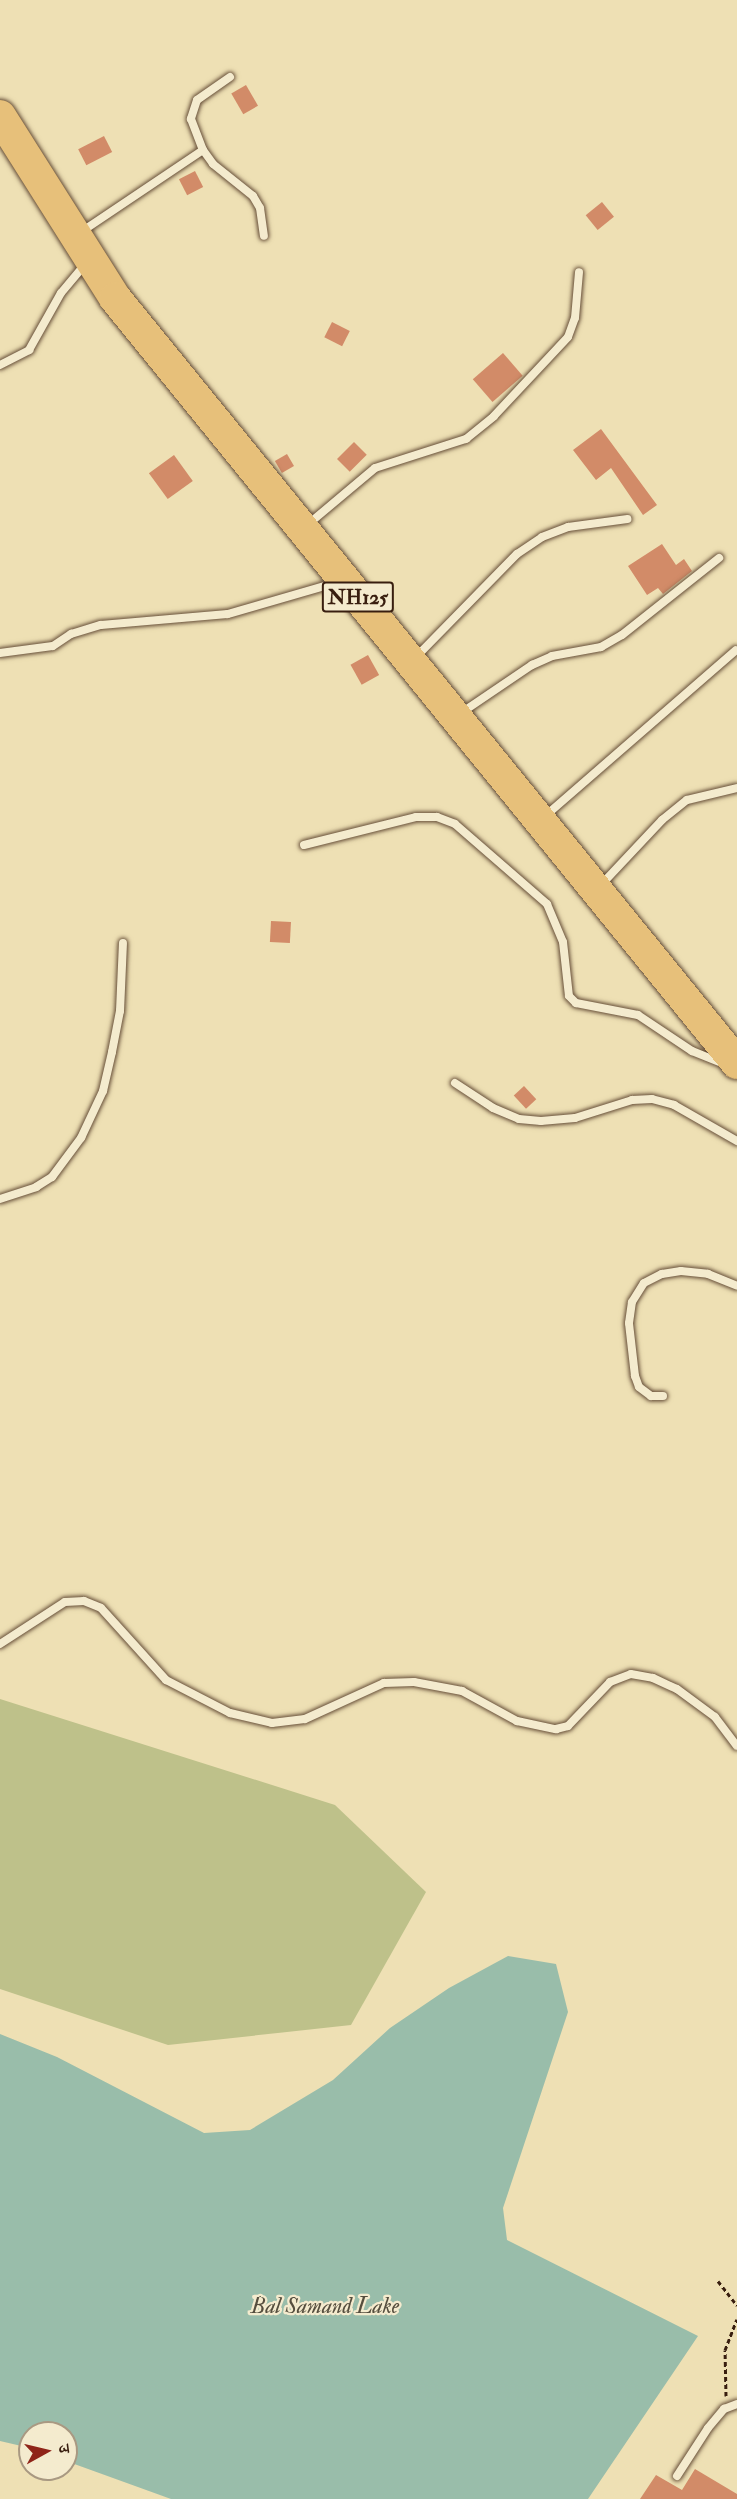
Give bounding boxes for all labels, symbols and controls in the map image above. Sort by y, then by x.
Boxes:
road number: NH125 [320,580,395,614]
water label: Bal Samand Lake [251,2294,399,2320]
north arrow [18,2421,78,2481]
text: उ [53,2443,74,2454]

